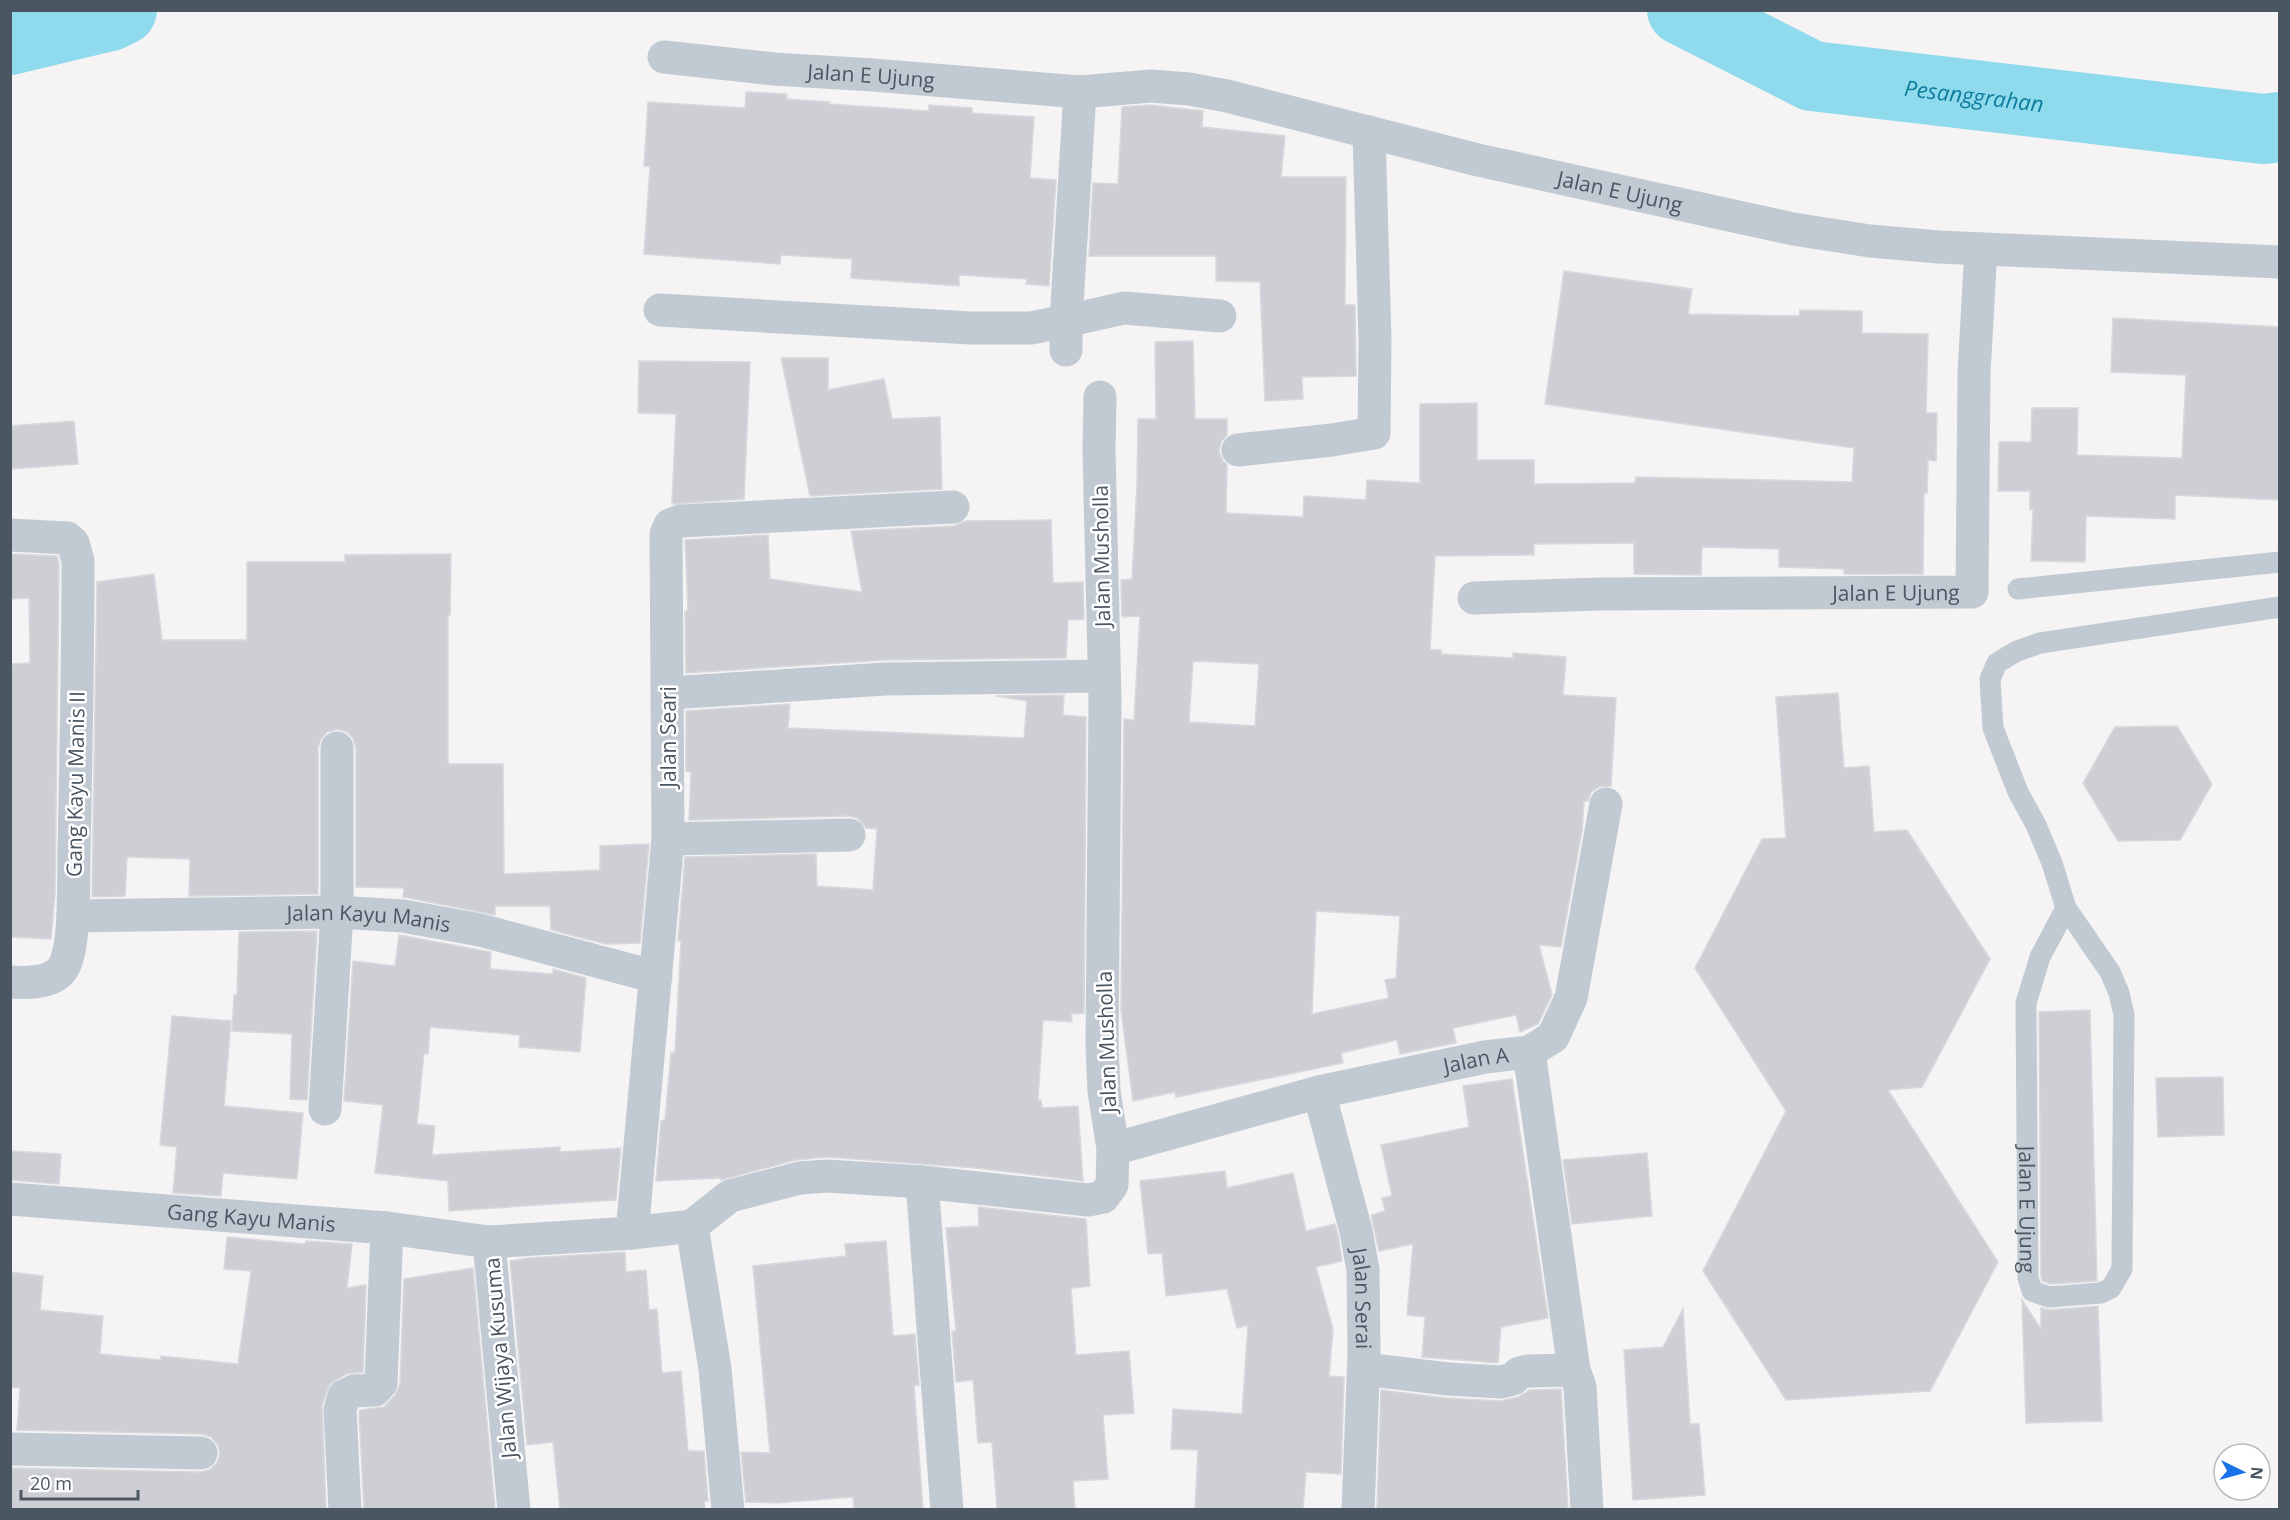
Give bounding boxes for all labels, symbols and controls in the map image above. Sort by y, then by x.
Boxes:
street label: Jalan E Ujung [805,57,936,94]
water label: Pesanggrahan [1903,72,2045,118]
street label: Jalan E Ujung [1553,163,1685,218]
street label: Jalan Musholla [1086,485,1116,629]
street label: Jalan E Ujung [1830,578,1960,607]
street label: Jalan Seari [654,686,682,790]
street label: Gang Kayu Manis II [59,691,91,877]
street label: Jalan Kayu Manis [284,898,453,938]
street label: Jalan Musholla [1090,970,1123,1116]
street label: Jalan A [1439,1040,1511,1080]
street label: Jalan E Ujung [2013,1144,2042,1273]
street label: Gang Kayu Manis [166,1197,337,1238]
street label: Jalan Serai [1345,1244,1378,1349]
street label: Jalan Wijaya Kusuma [477,1256,523,1462]
north arrow [2212,1442,2272,1502]
scale bar [21,1463,138,1501]
text: N [2245,1466,2268,1481]
text: 20 m [30,1471,72,1495]

